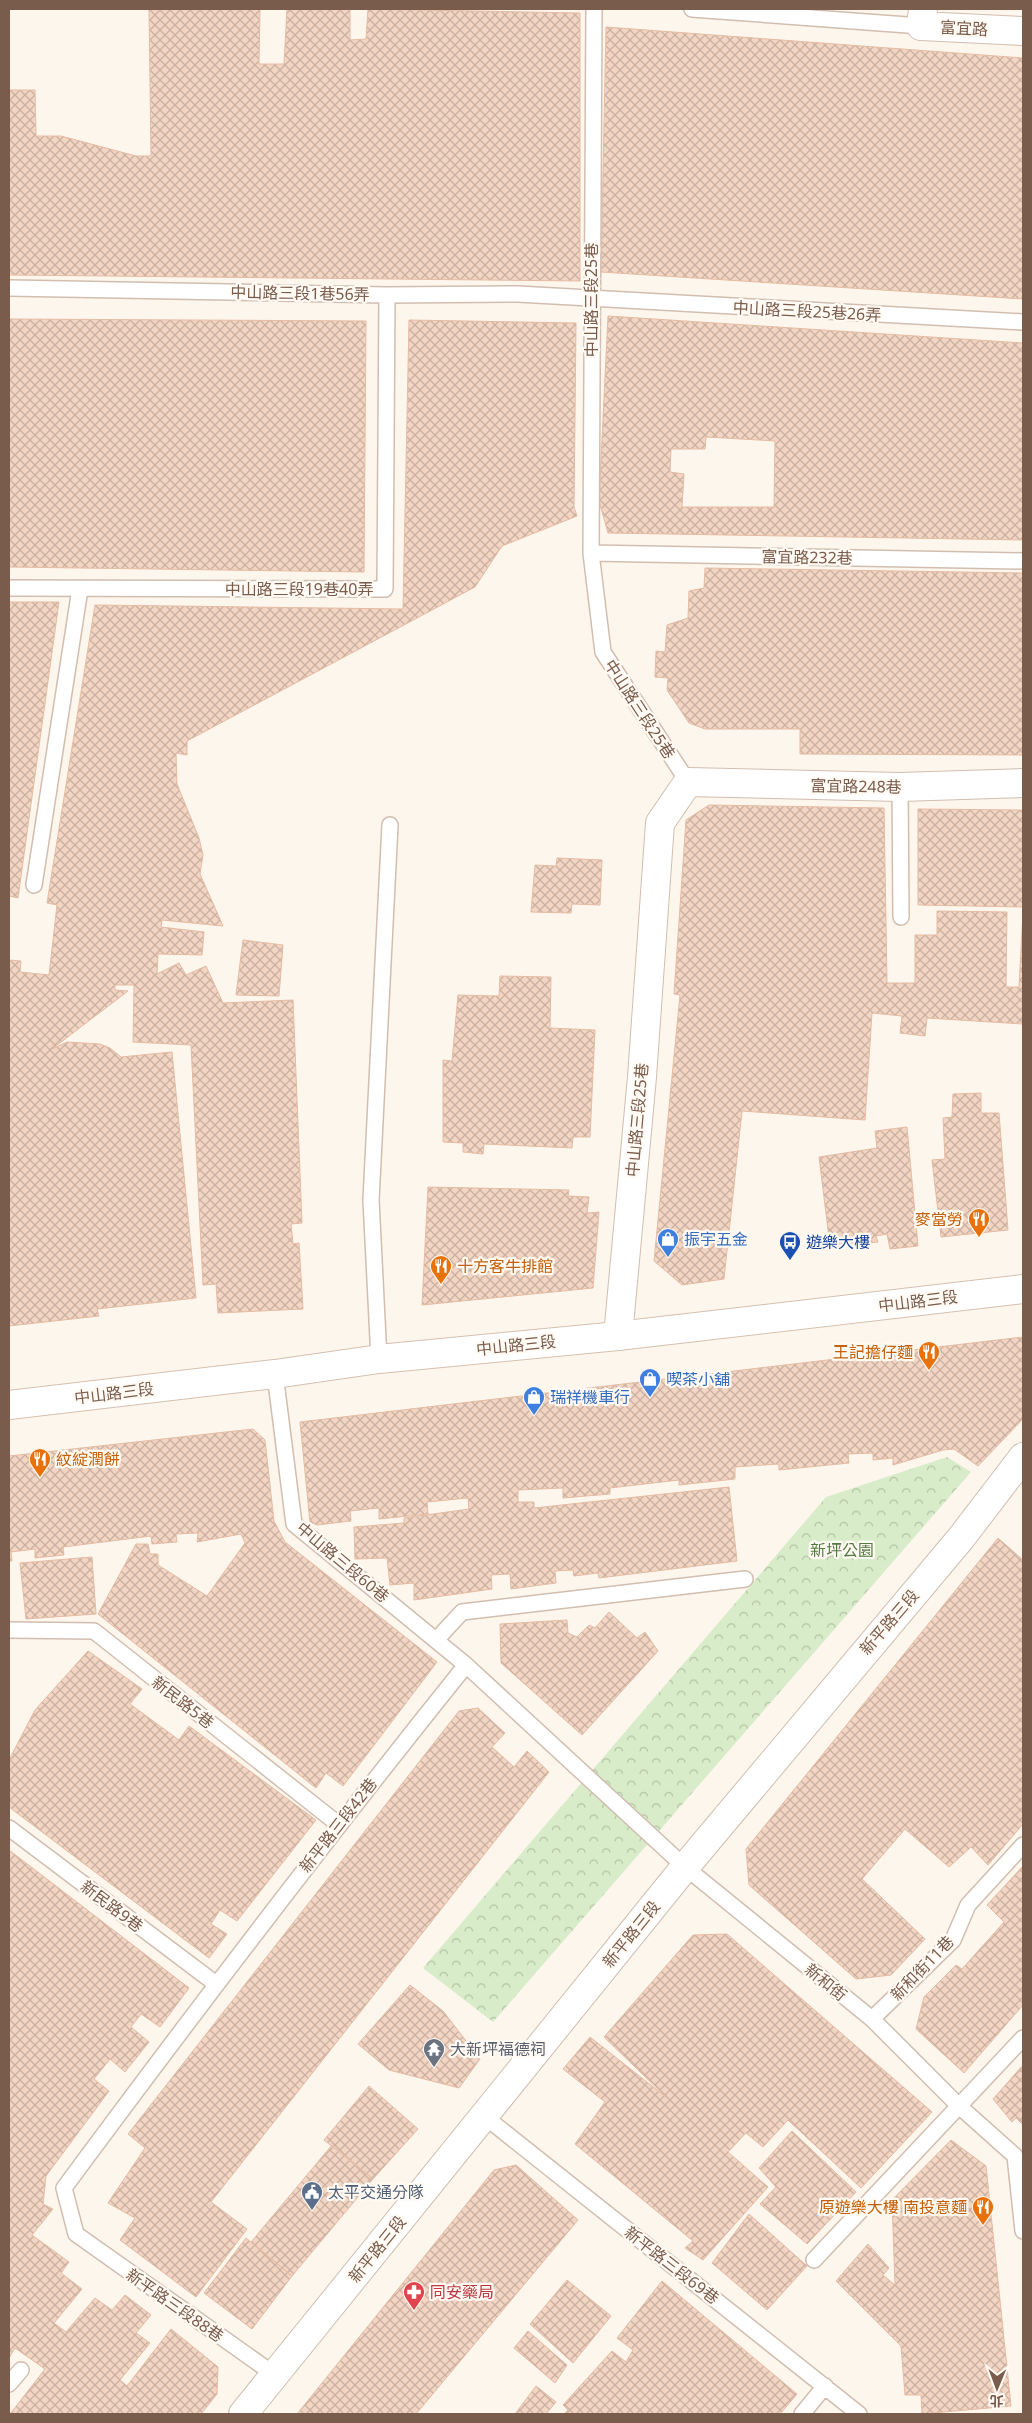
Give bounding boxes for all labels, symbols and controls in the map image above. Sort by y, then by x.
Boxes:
street label: 富宜路 [939,16,989,40]
street label: 中山路三段25巷 [580,243,602,357]
street label: 中山路三段1巷56弄 [230,281,370,305]
street label: 中山路三段25巷26弄 [732,296,882,326]
street label: 富宜路232巷 [761,545,853,569]
street label: 中山路三段19巷40弄 [225,578,373,600]
street label: 中山路三段25巷 [600,655,680,763]
street label: 富宜路248巷 [810,774,902,798]
street label: 中山路三段25巷 [621,1062,653,1178]
restaurant icon: 麥當勞 [967,1207,991,1238]
place label: 麥當勞 [915,1208,963,1230]
shop icon: 振宇五金 [656,1227,680,1258]
place label: 振宇五金 [684,1228,748,1250]
bus stop icon: 遊樂大樓 [778,1230,802,1261]
place label: 遊樂大樓 [806,1231,870,1253]
restaurant icon: 十方客牛排館 [429,1254,453,1285]
place label: 十方客牛排館 [457,1255,553,1277]
street label: 中山路三段 [877,1285,959,1317]
street label: 中山路三段 [475,1330,557,1360]
restaurant icon: 王記擔仔麵 [917,1340,941,1371]
place label: 王記擔仔麵 [833,1341,913,1363]
shop icon: 喫茶小舖 [638,1367,662,1398]
place label: 喫茶小舖 [666,1368,730,1390]
street label: 中山路三段 [73,1377,155,1409]
shop icon: 瑞祥機車行 [522,1385,546,1416]
place label: 瑞祥機車行 [550,1386,630,1408]
restaurant icon: 紋綻潤餅 [28,1447,52,1478]
place label: 紋綻潤餅 [56,1448,120,1470]
street label: 中山路三段60巷 [292,1517,394,1607]
park label: 新坪公園 [810,1539,874,1561]
street label: 新平路三段 [854,1585,924,1659]
street label: 新民路5巷 [147,1671,219,1733]
street label: 新平路三段42巷 [294,1773,382,1877]
street label: 新民路9巷 [76,1875,148,1937]
street label: 新平路三段 [597,1896,665,1972]
street label: 新和街11巷 [885,1931,959,2005]
street label: 新和街 [800,1958,852,2006]
temple icon: 大新坪福德祠 [422,2037,446,2068]
place label: 大新坪福德祠 [450,2038,546,2060]
public building icon: 太平交通分隊 [300,2180,324,2211]
place label: 太平交通分隊 [328,2181,424,2203]
restaurant icon: 原遊樂大樓 南投意麵 [971,2195,995,2226]
place label: 原遊樂大樓 南投意麵 [819,2196,967,2218]
street label: 新平路三段 [343,2211,411,2287]
street label: 新平路三段69巷 [620,2221,724,2309]
street label: 新平路三段88巷 [122,2263,228,2347]
pharmacy icon: 同安藥局 [402,2280,426,2311]
place label: 同安藥局 [430,2281,494,2303]
north arrow [972,2363,1022,2413]
text: 北 [990,2392,1004,2411]

